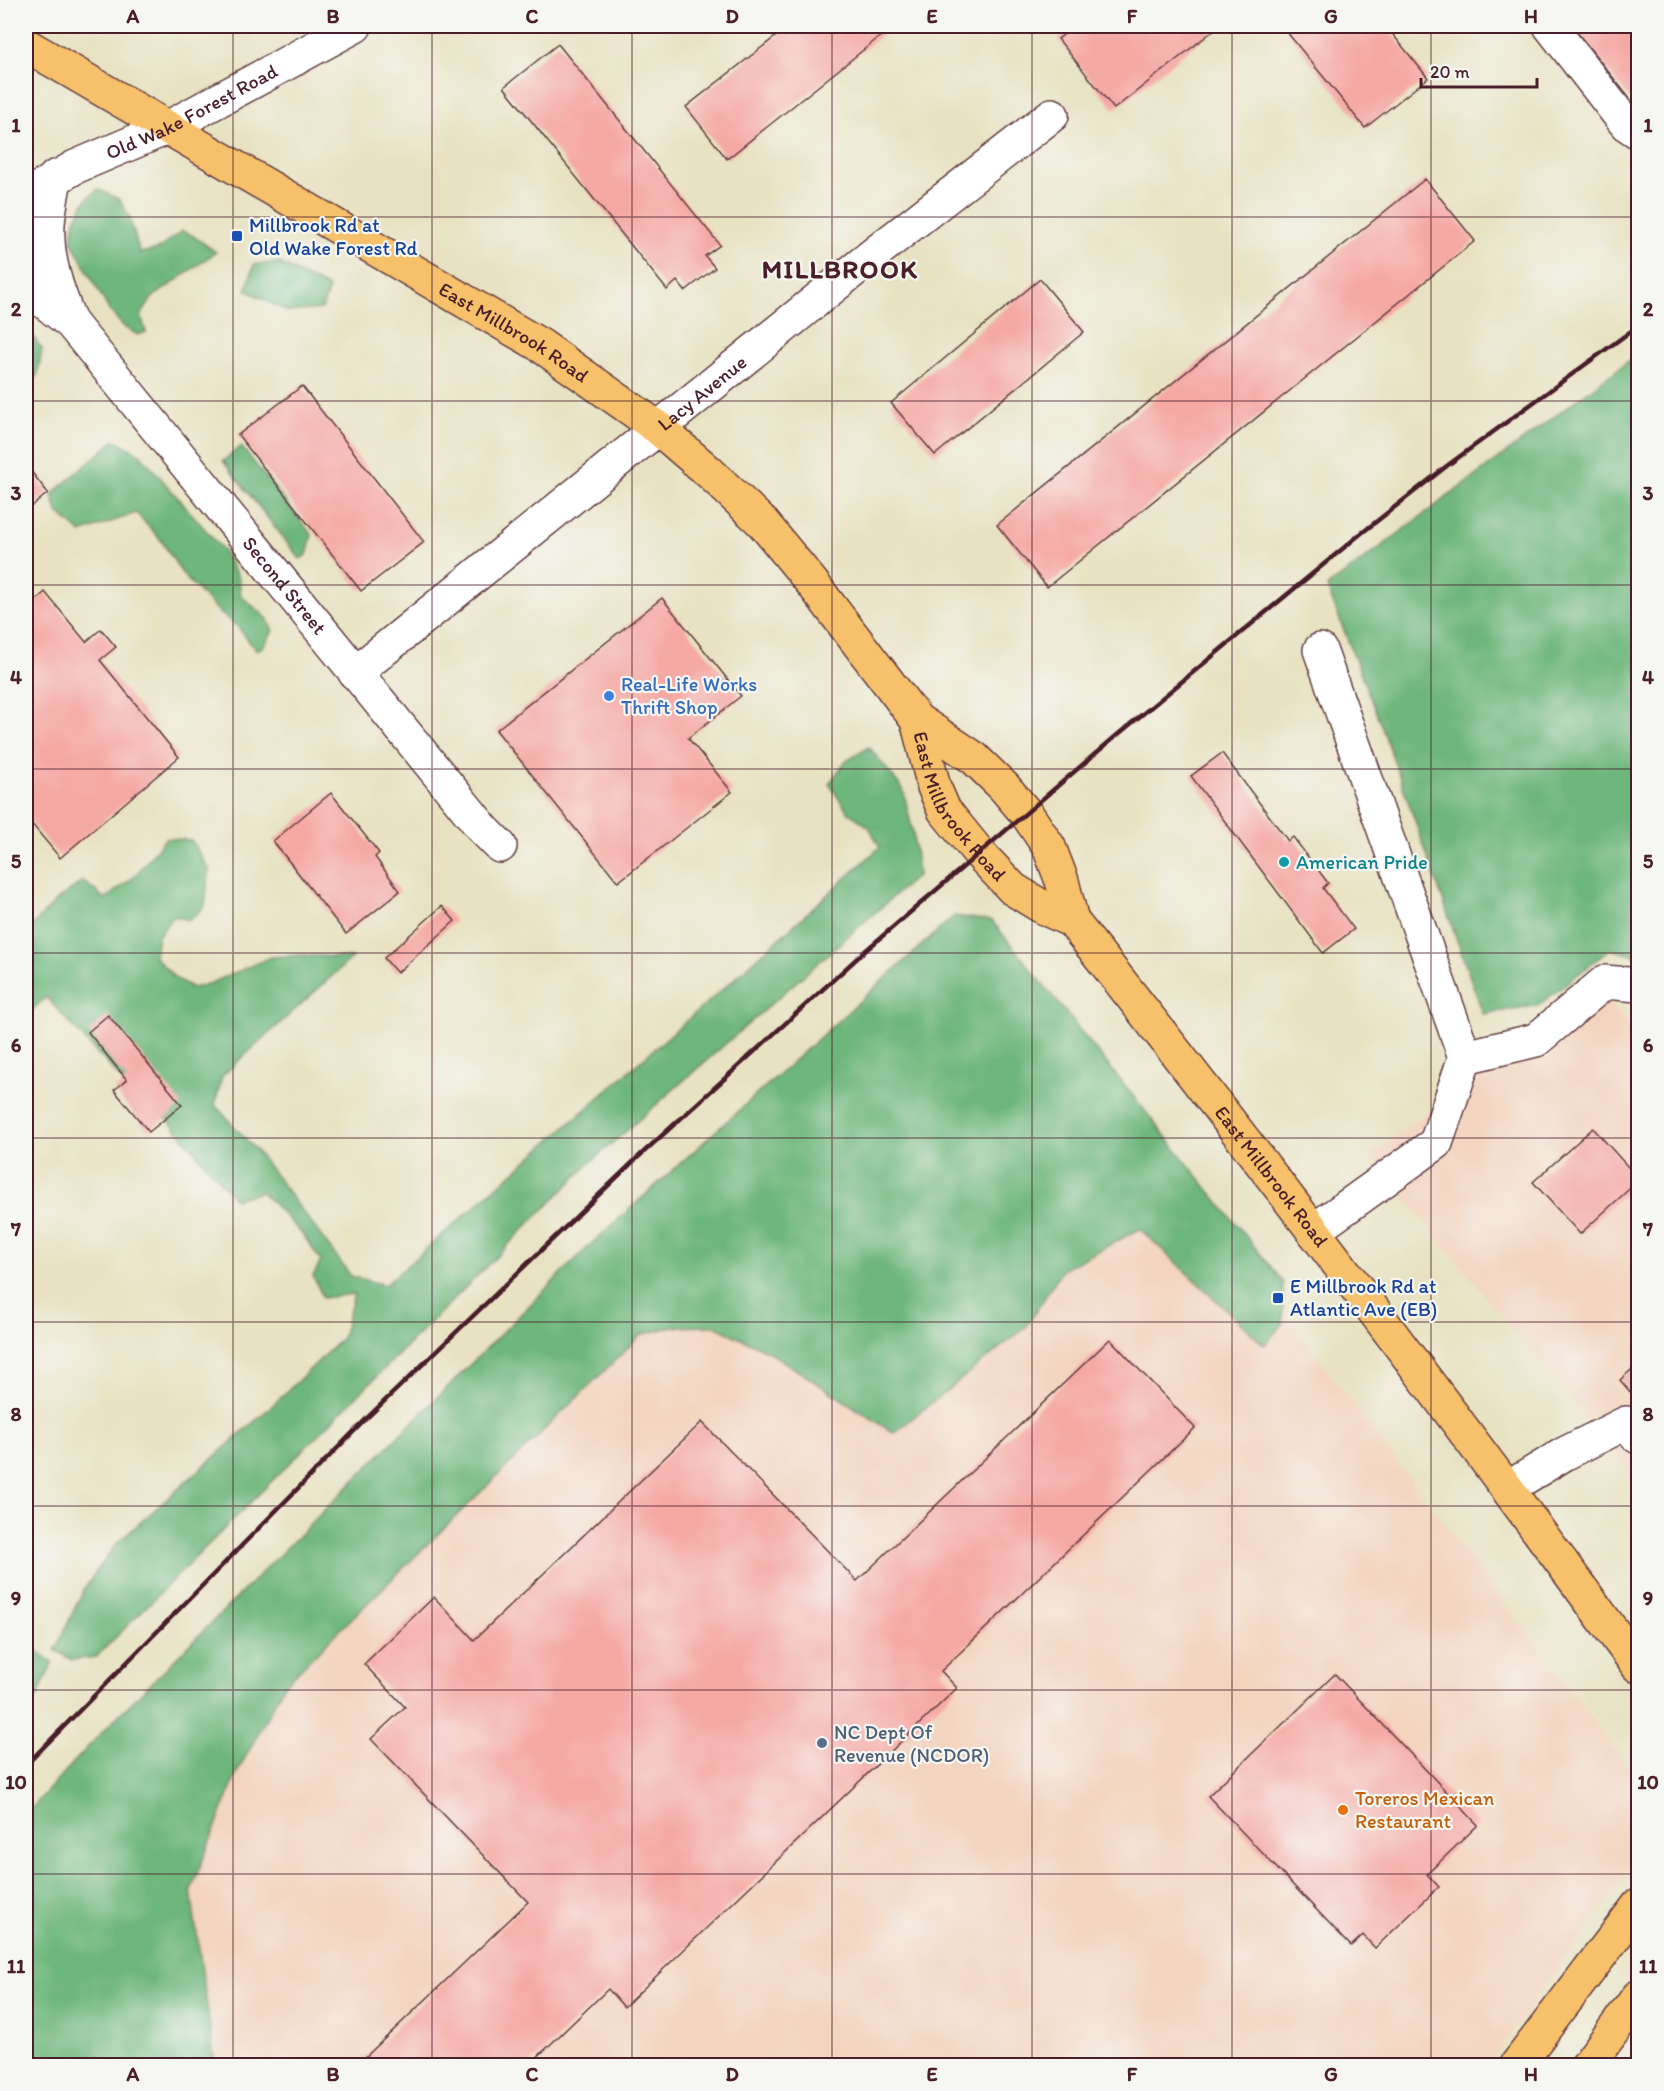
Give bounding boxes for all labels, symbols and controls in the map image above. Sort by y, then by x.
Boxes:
text: A [126,4,140,28]
text: B [327,4,340,28]
text: C [526,4,539,28]
text: D [725,4,739,28]
text: E [926,4,938,28]
text: F [1127,4,1138,28]
text: G [1324,4,1338,28]
text: H [1524,4,1538,28]
scale bar [1421,51,1536,89]
street label: Old Wake Forest Road [102,58,282,165]
text: 20 m [1430,61,1470,83]
text: 1 [11,113,21,137]
text: 1 [1643,113,1653,137]
place label: Millbrook Rd at Old Wake Forest Rd [249,213,417,260]
marker: Millbrook Rd at Old Wake Forest Rd [230,229,244,243]
district label: MILLBROOK [762,253,918,285]
street label: East Millbrook Road [435,277,593,388]
text: 2 [11,297,22,321]
text: 2 [1643,297,1654,321]
street label: Lacy Avenue [653,350,751,436]
text: 3 [11,481,22,505]
text: 3 [1643,481,1654,505]
street label: Second Street [238,532,332,639]
text: 4 [10,665,22,689]
text: 4 [1642,665,1654,689]
place label: Real-Life Works Thrift Shop [621,672,757,719]
marker: Real-Life Works Thrift Shop [602,689,616,703]
street label: East Millbrook Road [908,729,1011,886]
text: 5 [11,849,22,873]
text: 5 [1643,849,1654,873]
place label: American Pride [1296,850,1428,874]
marker: American Pride [1277,855,1291,869]
text: 6 [11,1033,22,1057]
text: 6 [1643,1033,1654,1057]
street label: East Millbrook Road [1210,1101,1333,1252]
text: 7 [10,1217,21,1241]
text: 7 [1642,1217,1653,1241]
place label: E Millbrook Rd at Atlantic Ave (EB) [1290,1274,1437,1321]
marker: E Millbrook Rd at Atlantic Ave (EB) [1271,1291,1285,1305]
text: 8 [11,1402,22,1426]
text: 8 [1643,1402,1654,1426]
text: 9 [11,1586,21,1610]
text: 9 [1643,1586,1653,1610]
place label: NC Dept Of Revenue (NCDOR) [834,1720,989,1767]
marker: NC Dept Of Revenue (NCDOR) [815,1736,829,1750]
text: 10 [5,1770,27,1794]
text: 10 [1637,1770,1659,1794]
place label: Toreros Mexican Restaurant [1355,1786,1494,1833]
marker: Toreros Mexican Restaurant [1336,1803,1350,1817]
text: 11 [7,1954,26,1978]
text: 11 [1639,1954,1658,1978]
text: A [126,2062,140,2086]
text: B [327,2062,340,2086]
text: C [526,2062,539,2086]
text: D [725,2062,739,2086]
text: E [926,2062,938,2086]
text: F [1127,2062,1138,2086]
text: G [1324,2062,1338,2086]
text: H [1524,2062,1538,2086]

